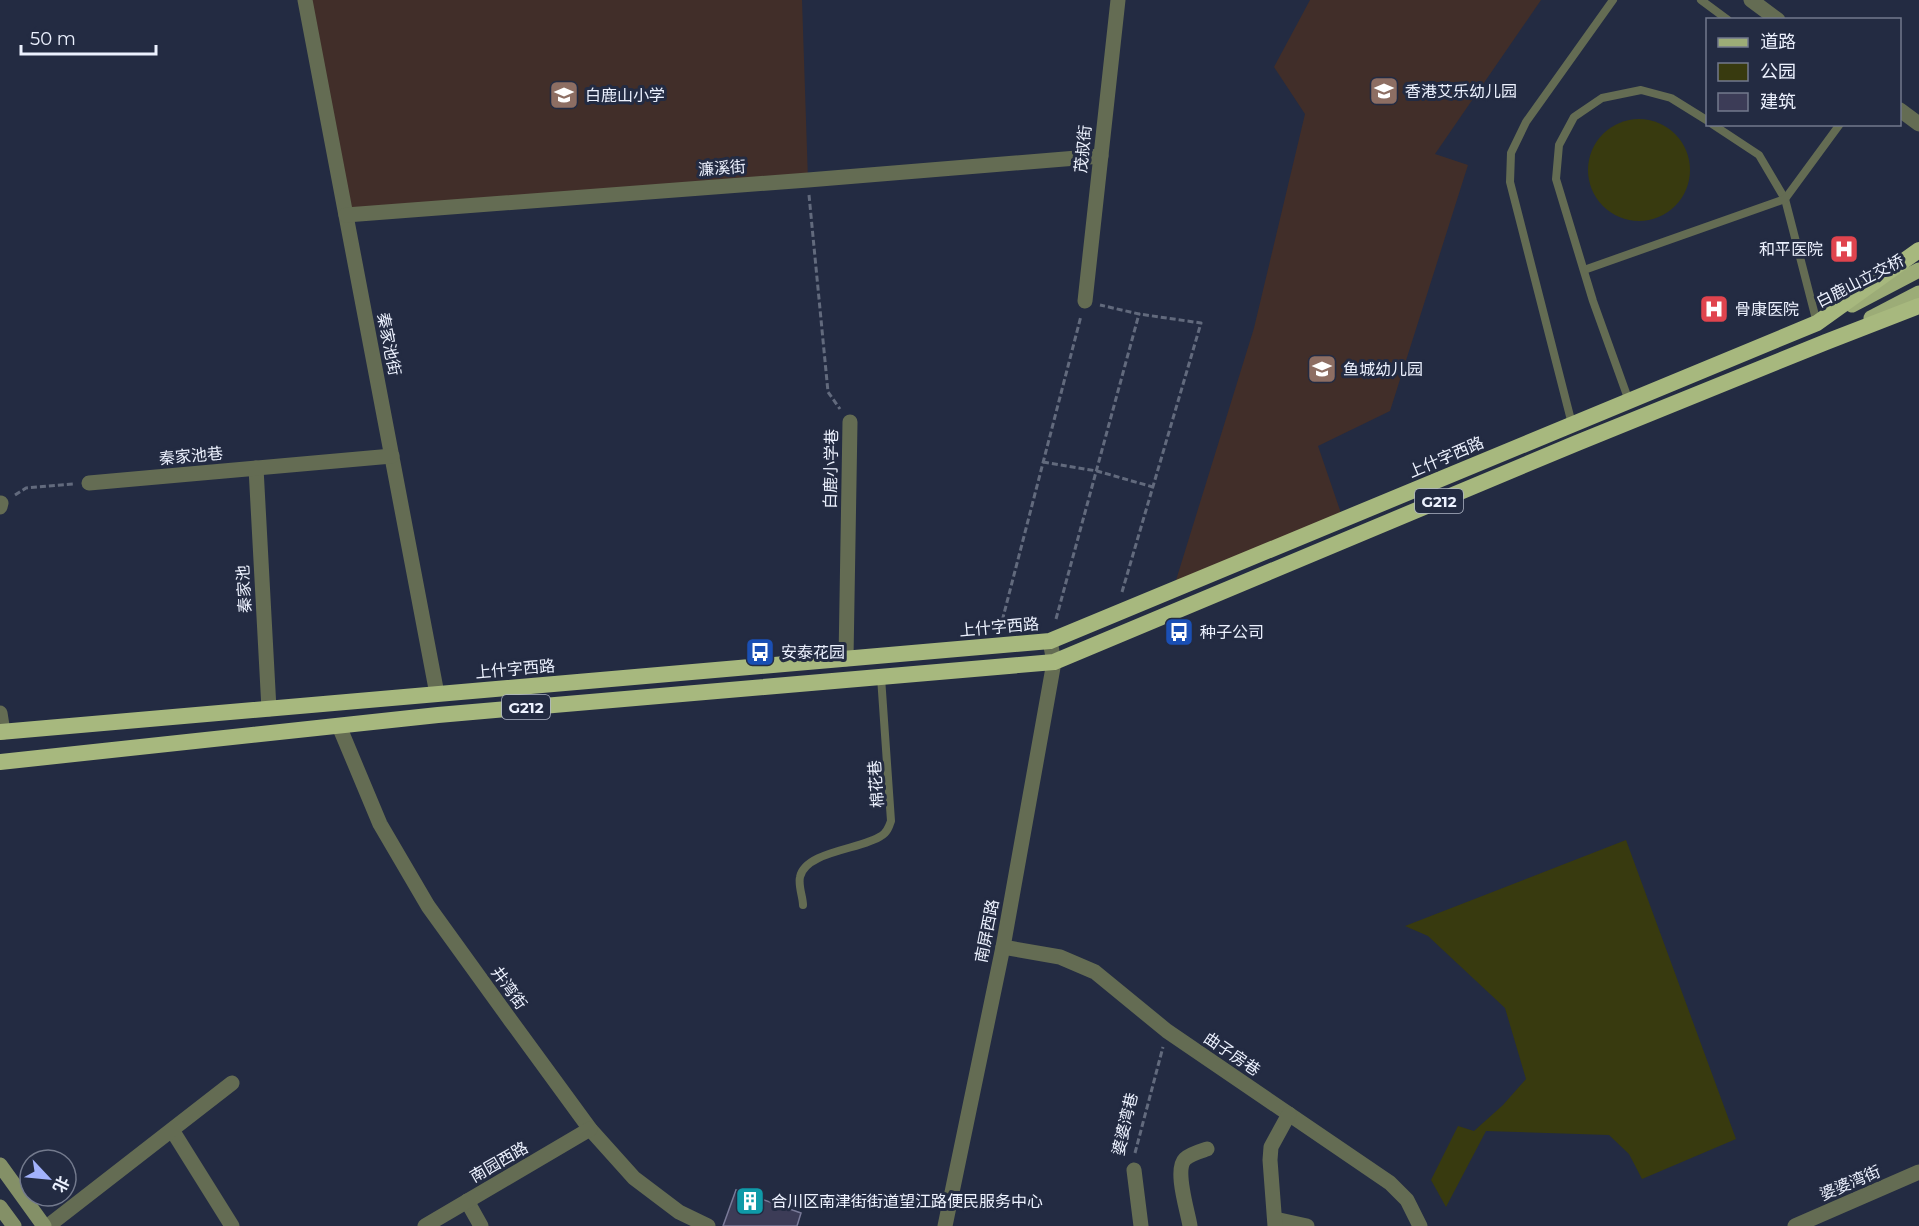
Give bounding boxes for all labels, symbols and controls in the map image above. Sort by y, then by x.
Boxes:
scale bar [21,18,156,56]
legend [1706,18,1901,126]
text: 50 m [30,28,76,50]
text: 道路 [1760,31,1796,53]
text: 公园 [1760,61,1796,83]
school or university icon: 香港艾乐幼儿园 [1368,75,1400,107]
school or university icon: 白鹿山小学 [548,79,580,111]
place label: 香港艾乐幼儿园 [1405,82,1517,101]
place label: 白鹿山小学 [585,86,665,105]
text: 建筑 [1760,91,1796,113]
street label: 茂叔街 [1071,124,1095,174]
street label: 濂溪街 [697,157,747,179]
hospital icon: 和平医院 [1828,233,1860,265]
place label: 和平医院 [1759,240,1823,259]
street label: 白鹿山立交桥 [1813,251,1907,311]
hospital icon: 骨康医院 [1698,293,1730,325]
place label: 骨康医院 [1735,300,1799,319]
street label: 秦家池街 [374,311,404,377]
school or university icon: 鱼城幼儿园 [1306,353,1338,385]
place label: 鱼城幼儿园 [1343,360,1423,379]
street label: 白鹿小学巷 [821,429,841,509]
street label: 上什字西路 [1405,433,1487,481]
street label: 秦家池巷 [158,444,224,468]
road number: G212 [1415,489,1463,513]
street label: 秦家池 [233,565,255,613]
street label: 上什字西路 [958,614,1040,640]
bus stop icon: 种子公司 [1163,616,1195,648]
place label: 种子公司 [1200,623,1264,642]
bus stop icon: 安泰花园 [744,636,776,668]
place label: 安泰花园 [781,643,845,662]
street label: 上什字西路 [474,656,556,682]
road number: G212 [502,695,550,719]
street label: 棉花巷 [865,759,887,809]
street label: 南屏西路 [972,898,1002,964]
street label: 井湾街 [487,963,531,1013]
street label: 曲子房巷 [1200,1028,1264,1080]
street label: 婆婆湾巷 [1109,1091,1141,1157]
street label: 南园西路 [467,1138,531,1186]
north arrow [18,1148,78,1208]
street label: 婆婆湾街 [1817,1162,1883,1204]
text: 北 [49,1173,73,1196]
building icon: 合川区南津街街道望江路便民服务中心 [734,1185,766,1217]
place label: 合川区南津街街道望江路便民服务中心 [771,1192,1043,1211]

